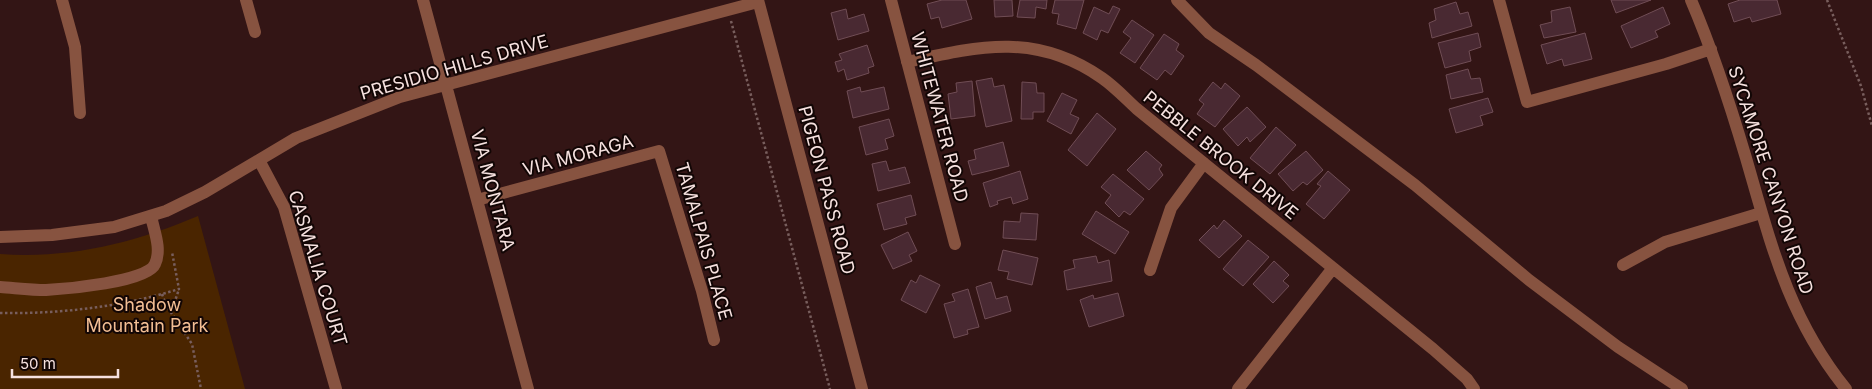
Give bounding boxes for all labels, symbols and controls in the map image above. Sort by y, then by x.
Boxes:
street label: PRESIDIO HILLS DRIVE [357,30,551,104]
street label: WHITEWATER ROAD [907,30,973,204]
street label: SYCAMORE CANYON ROAD [1724,63,1818,297]
street label: PEBBLE BROOK DRIVE [1140,86,1302,224]
street label: PIGEON PASS ROAD [794,103,860,277]
street label: VIA MONTARA [467,127,519,253]
street label: VIA MORAGA [520,130,636,180]
street label: TAMALPAIS PLACE [671,160,737,322]
street label: CASMALIA COURT [284,188,352,348]
park label: Shadow Mountain Park [85,294,209,336]
scale bar [12,346,119,378]
text: 50 m [20,354,56,373]

